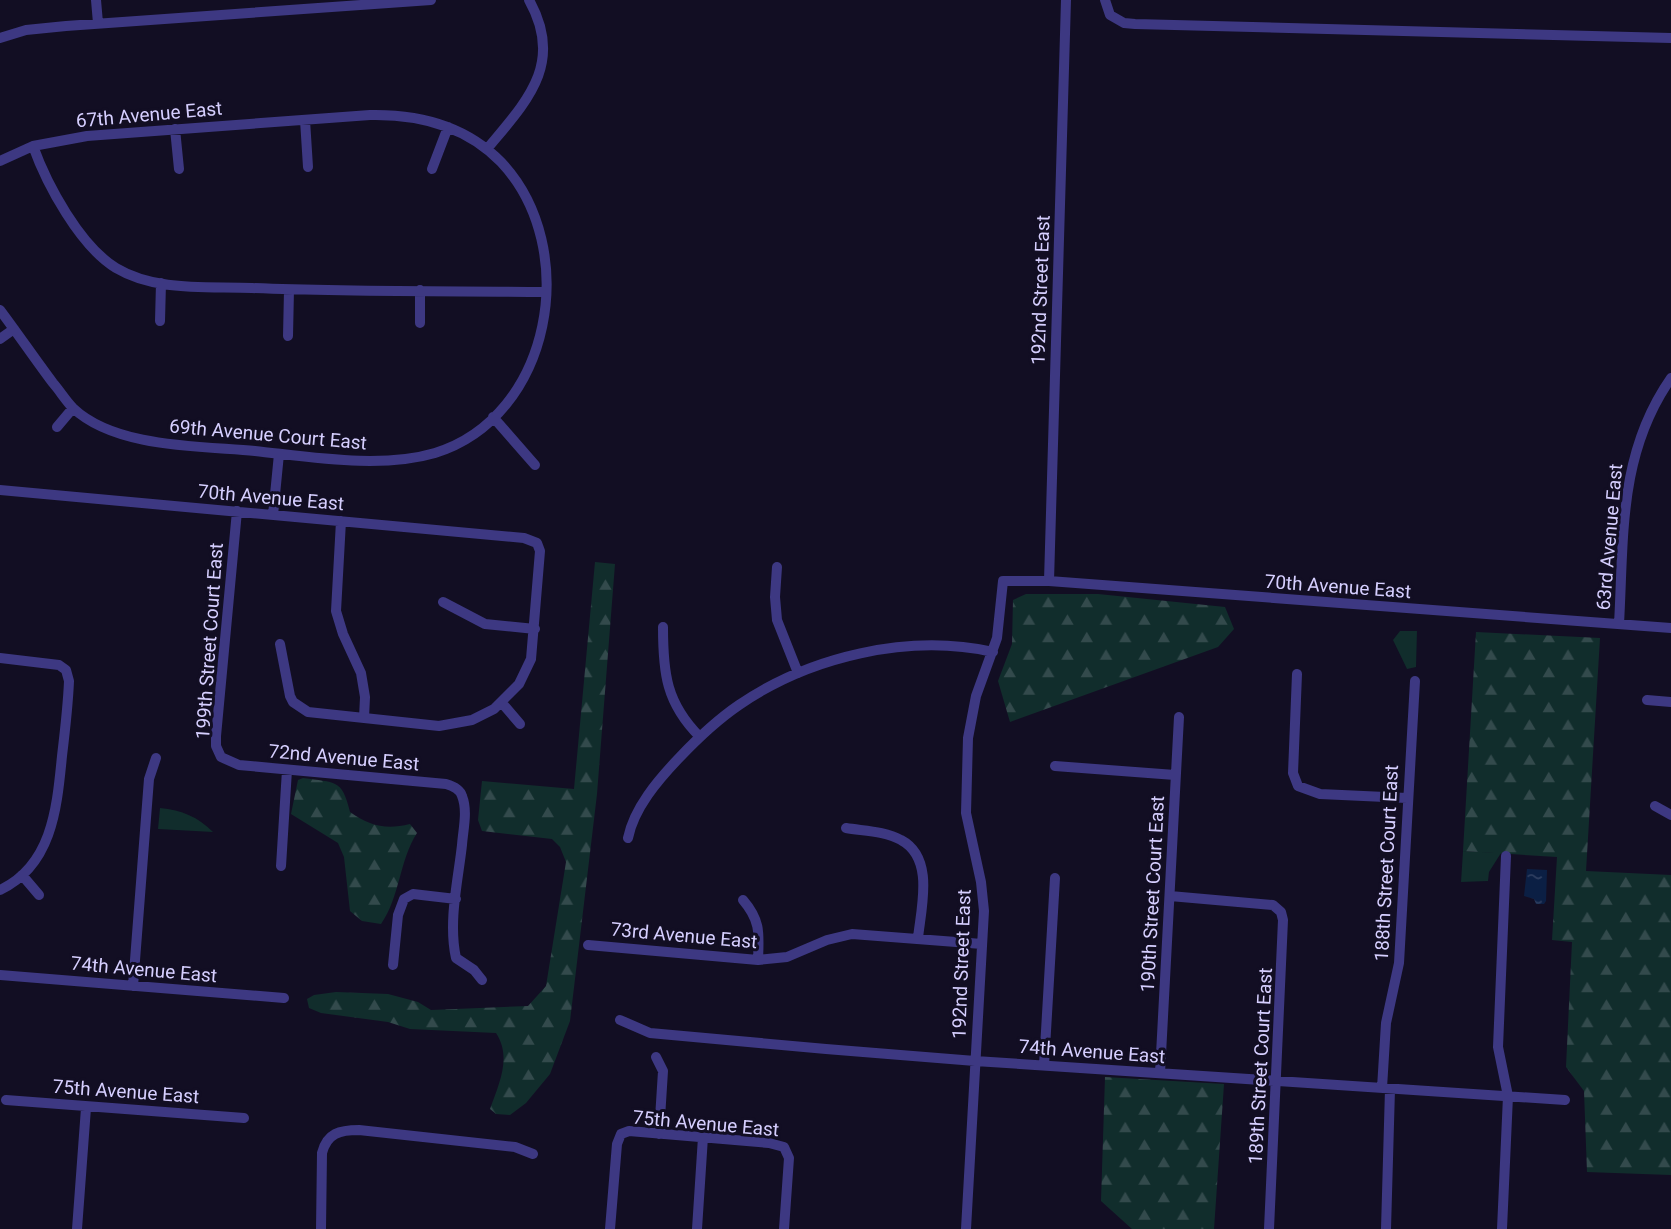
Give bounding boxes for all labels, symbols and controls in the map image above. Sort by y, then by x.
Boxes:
street label: 67th Avenue East [75,97,223,132]
street label: 192nd Street East [1026,215,1055,365]
street label: 69th Avenue Court East [168,414,368,455]
street label: 63rd Avenue East [1592,463,1627,611]
street label: 70th Avenue East [197,480,345,515]
street label: 199th Street Court East [191,542,228,740]
street label: 70th Avenue East [1264,570,1412,603]
street label: 72nd Avenue East [268,739,420,776]
street label: 188th Street Court East [1370,764,1403,962]
street label: 190th Street Court East [1136,795,1169,993]
street label: 192nd Street East [947,889,976,1039]
street label: 73rd Avenue East [610,918,758,953]
street label: 74th Avenue East [70,952,218,987]
street label: 189th Street Court East [1244,967,1277,1165]
street label: 74th Avenue East [1018,1035,1166,1068]
street label: 75th Avenue East [52,1075,200,1108]
street label: 75th Avenue East [632,1106,780,1141]

